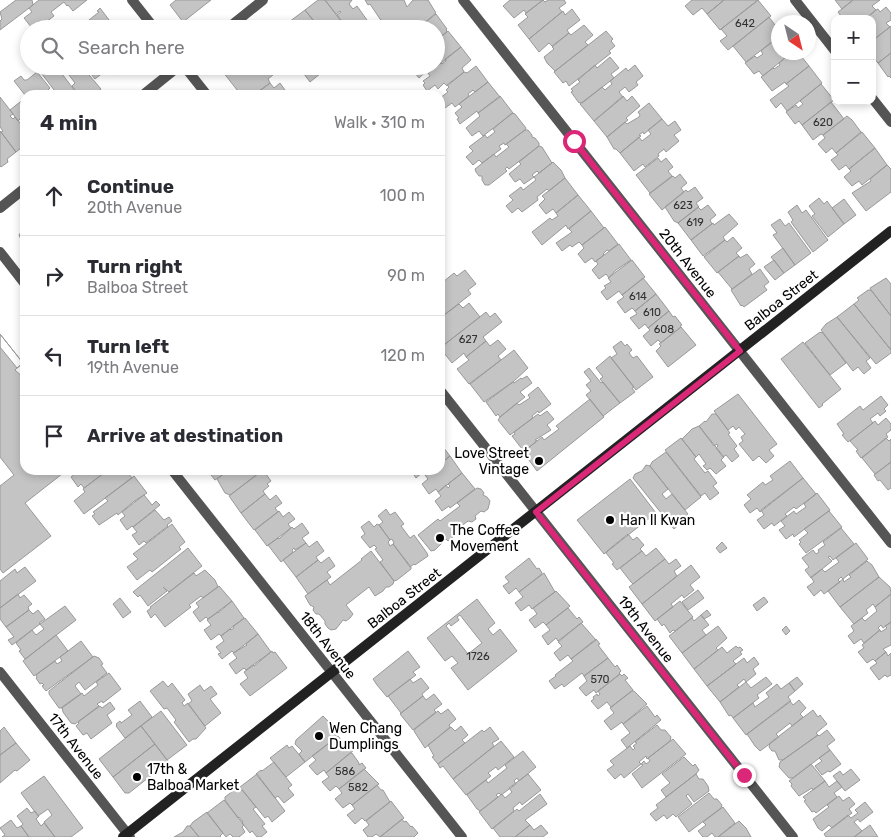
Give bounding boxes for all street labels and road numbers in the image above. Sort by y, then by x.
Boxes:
street label: 20th Avenue [655,225,720,301]
street label: Balboa Street [741,266,822,334]
street label: Balboa Street [364,564,445,632]
street label: 19th Avenue [614,592,677,666]
street label: 18th Avenue [296,608,359,683]
street label: 17th Avenue [45,710,107,783]

